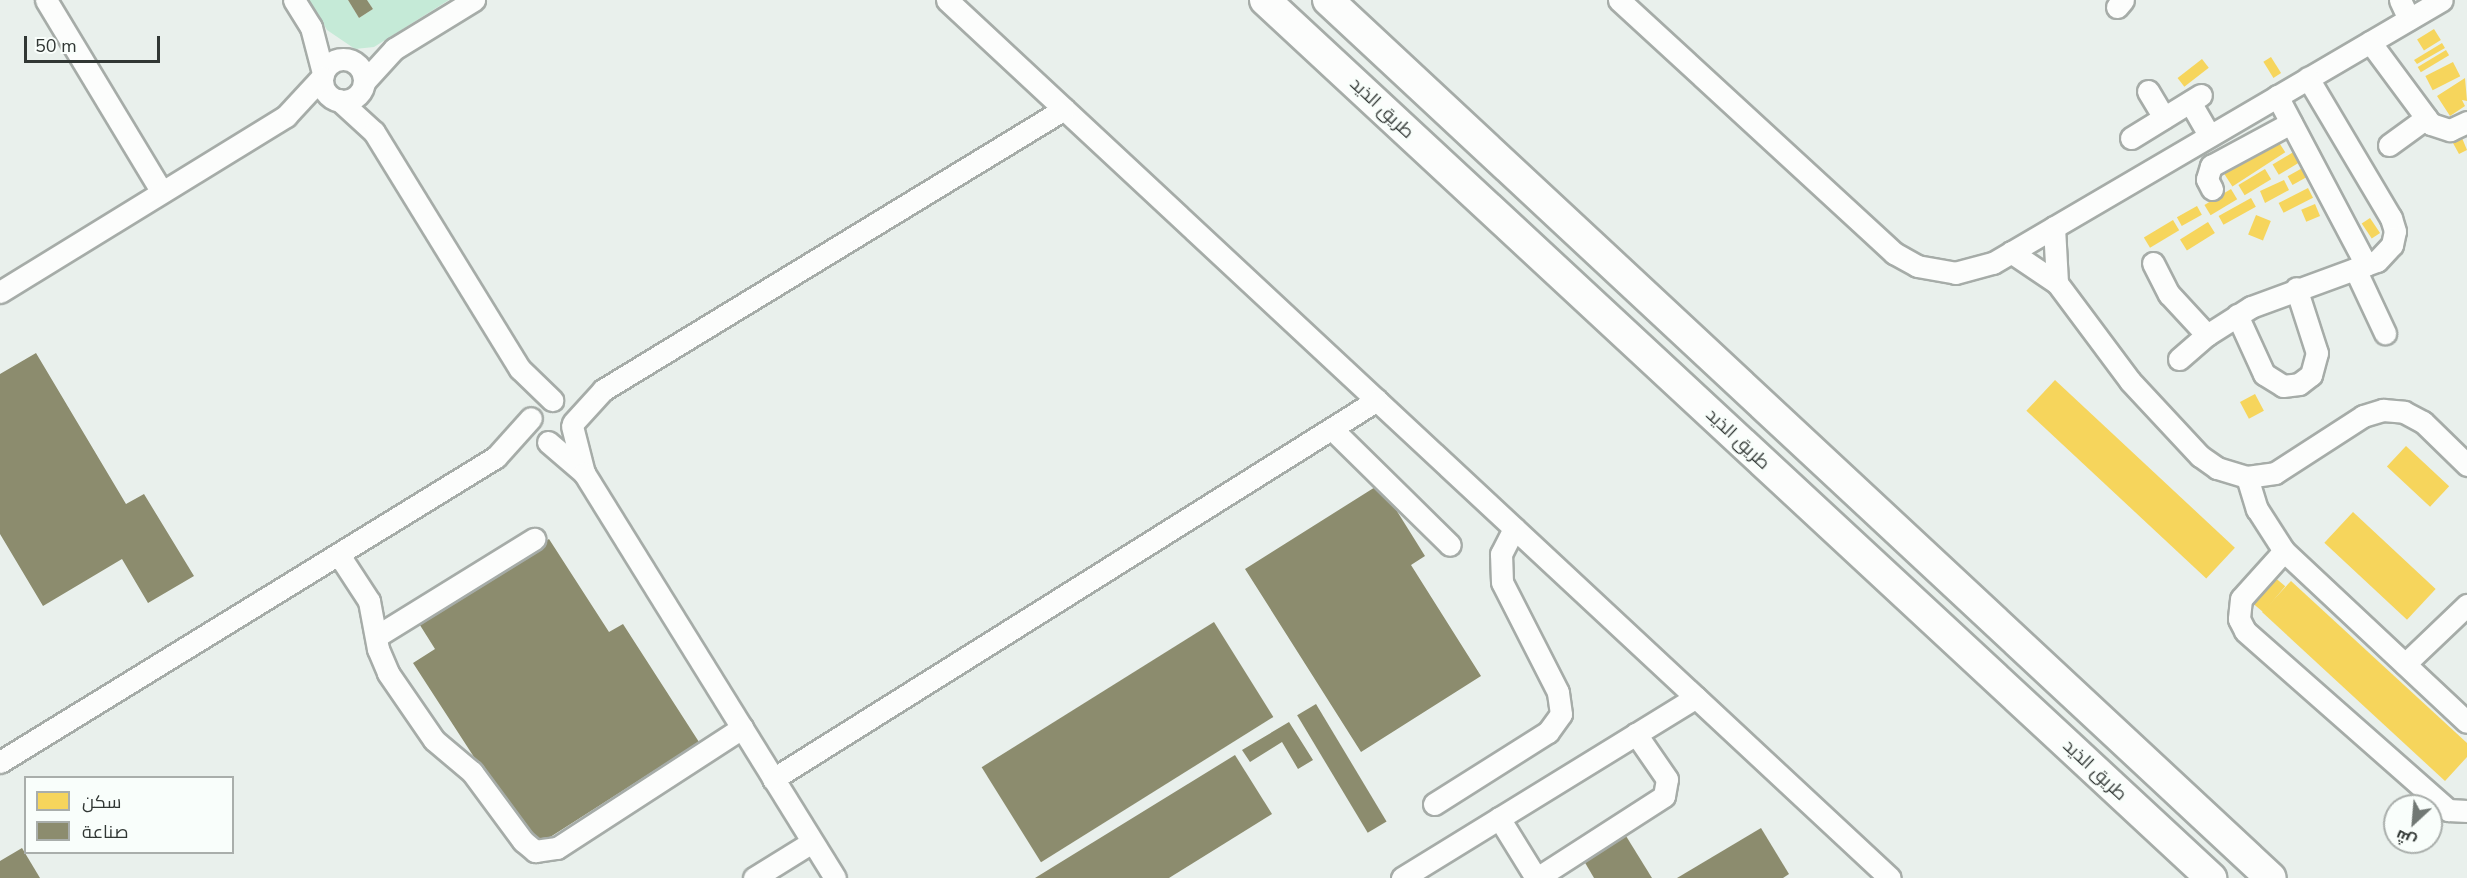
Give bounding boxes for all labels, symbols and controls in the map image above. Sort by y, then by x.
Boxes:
scale bar [27,24,164,62]
text: 50 m [35,34,77,58]
street label: طريق الذيد [1346,73,1418,143]
street label: طريق الذيد [1702,404,1774,474]
street label: طريق الذيد [2059,735,2131,805]
legend [24,776,234,854]
text: سكن [82,790,121,814]
north arrow [2383,794,2443,854]
text: صناعة [82,820,128,844]
text: ش [2392,824,2420,853]

